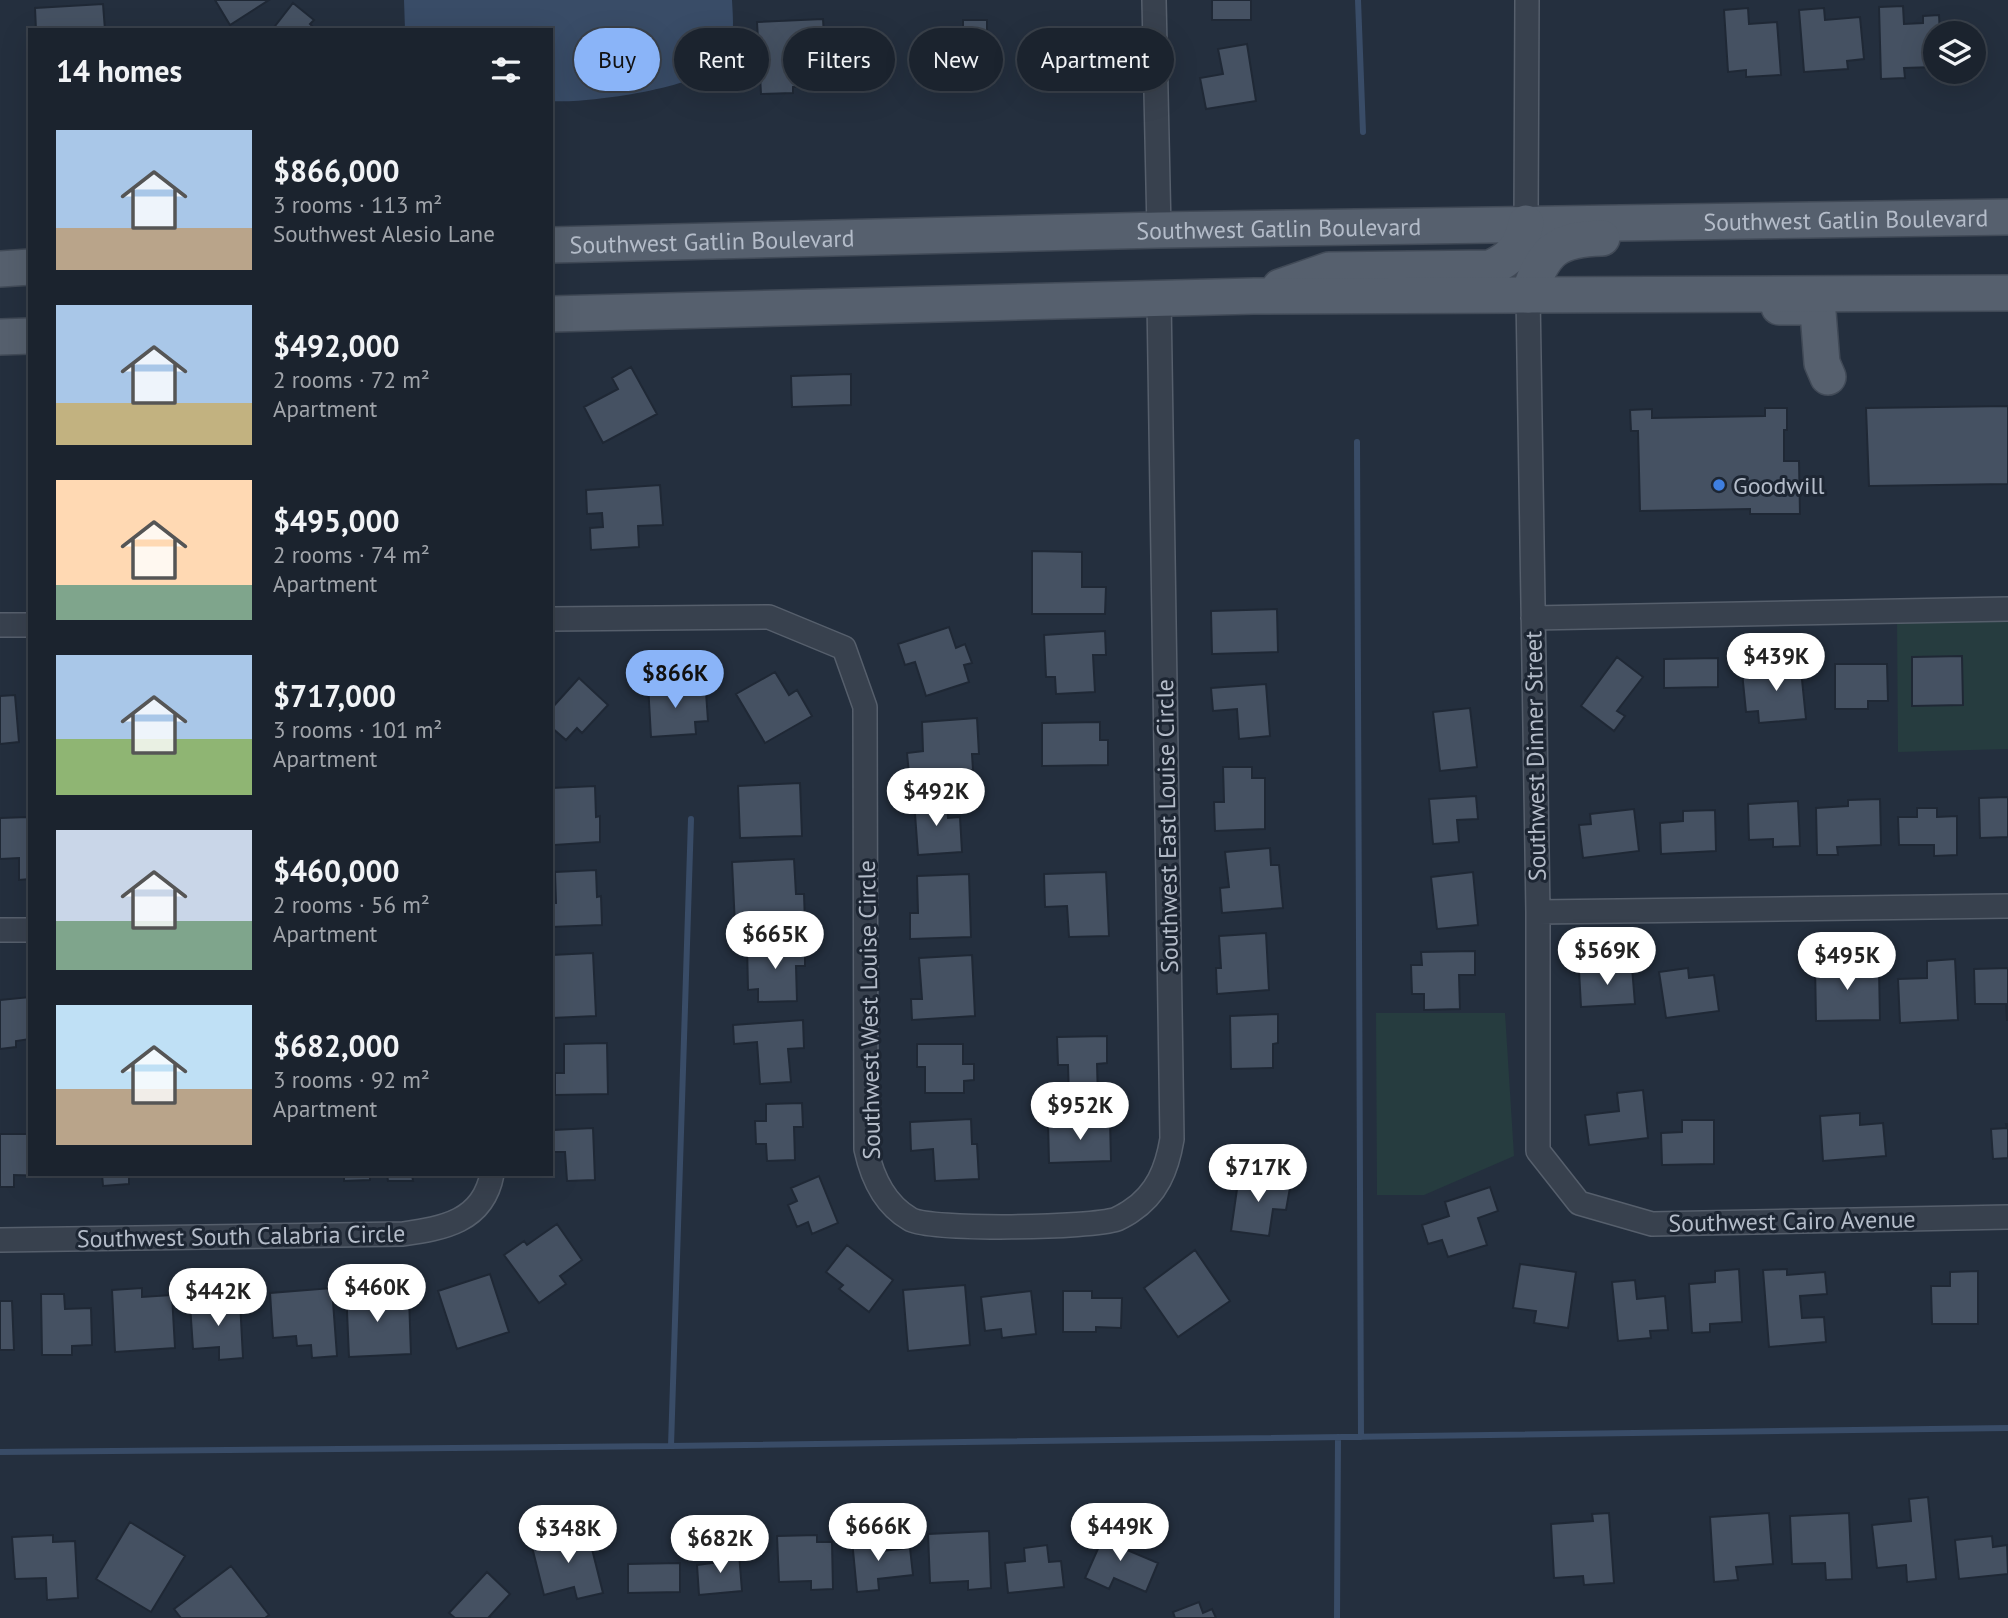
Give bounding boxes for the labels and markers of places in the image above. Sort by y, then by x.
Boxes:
place label: Goodwill [1733,470,1824,501]
marker: Goodwill [1711,477,1727,493]
pin: $439K [1727,634,1825,693]
pin: $866K [626,650,724,710]
pin: $492K [887,768,985,828]
pin: $665K [726,912,824,971]
pin: $569K [1558,928,1656,987]
pin: $495K [1798,932,1896,992]
pin: $952K [1031,1082,1129,1142]
pin: $717K [1209,1144,1307,1204]
pin: $460K [328,1264,426,1324]
pin: $442K [169,1268,267,1328]
pin: $666K [829,1504,927,1563]
pin: $449K [1071,1504,1169,1563]
pin: $348K [519,1506,617,1565]
pin: $682K [671,1516,769,1575]

